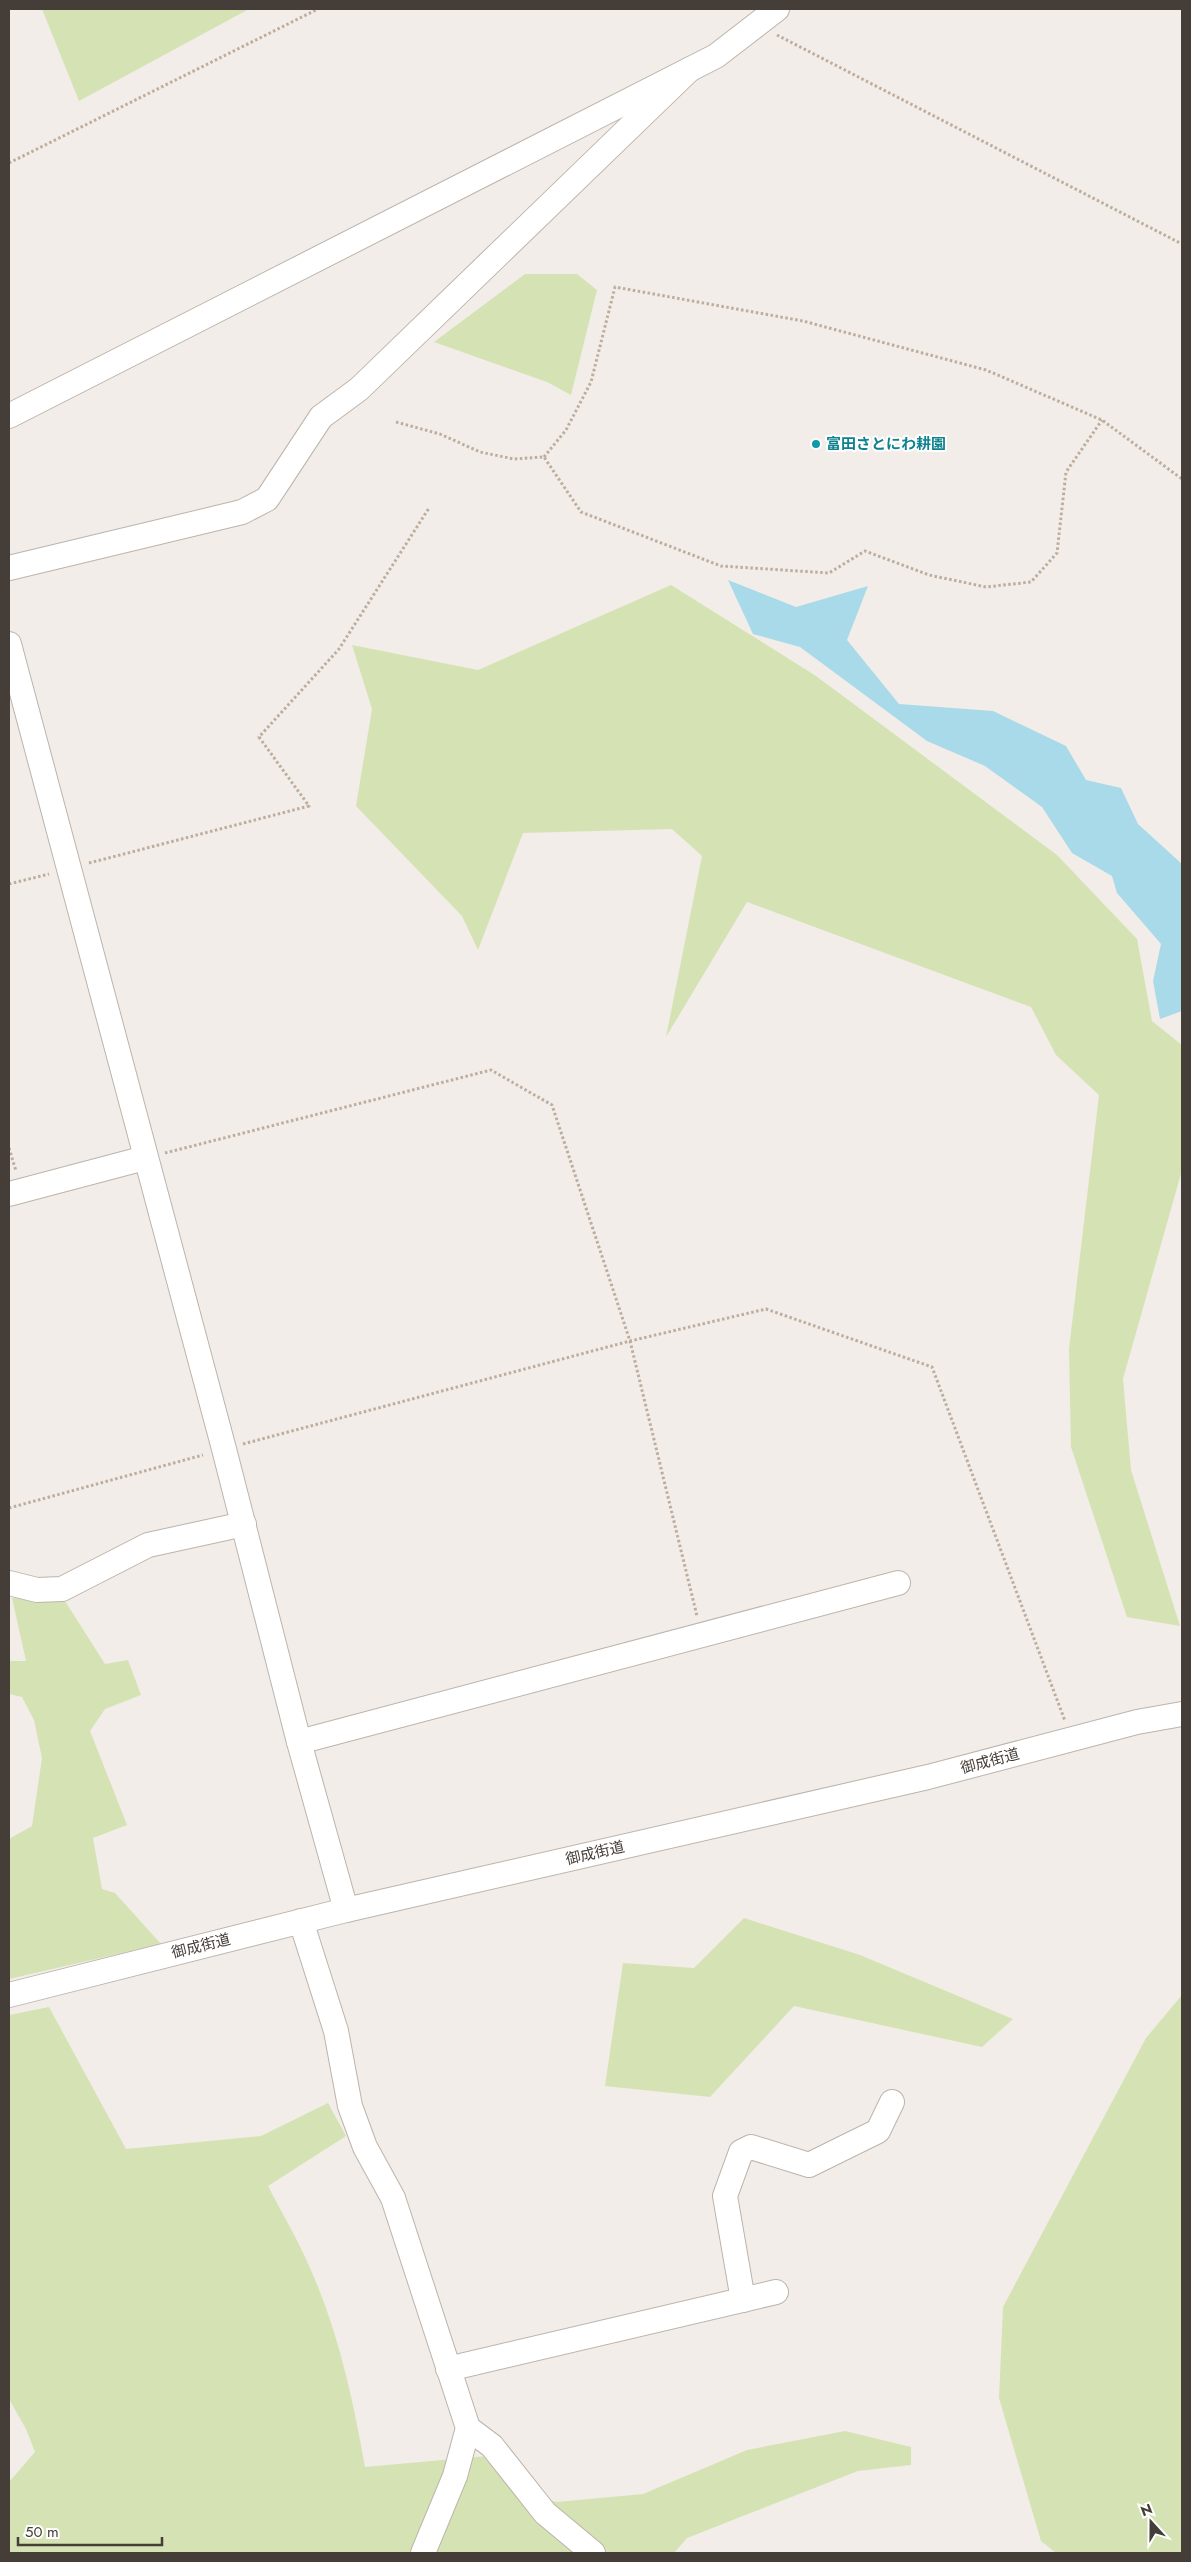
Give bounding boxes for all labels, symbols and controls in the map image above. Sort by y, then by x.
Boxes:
place label: 富田さとにわ耕園 [826,433,946,455]
marker: 富田さとにわ耕園 [810,438,822,450]
street label: 御成街道 [958,1743,1022,1779]
street label: 御成街道 [563,1836,627,1870]
street label: 御成街道 [169,1928,233,1964]
north arrow [1126,2497,1176,2547]
text: N [1138,2499,1155,2521]
scale bar [18,2514,161,2546]
text: 50 m [25,2521,59,2543]

